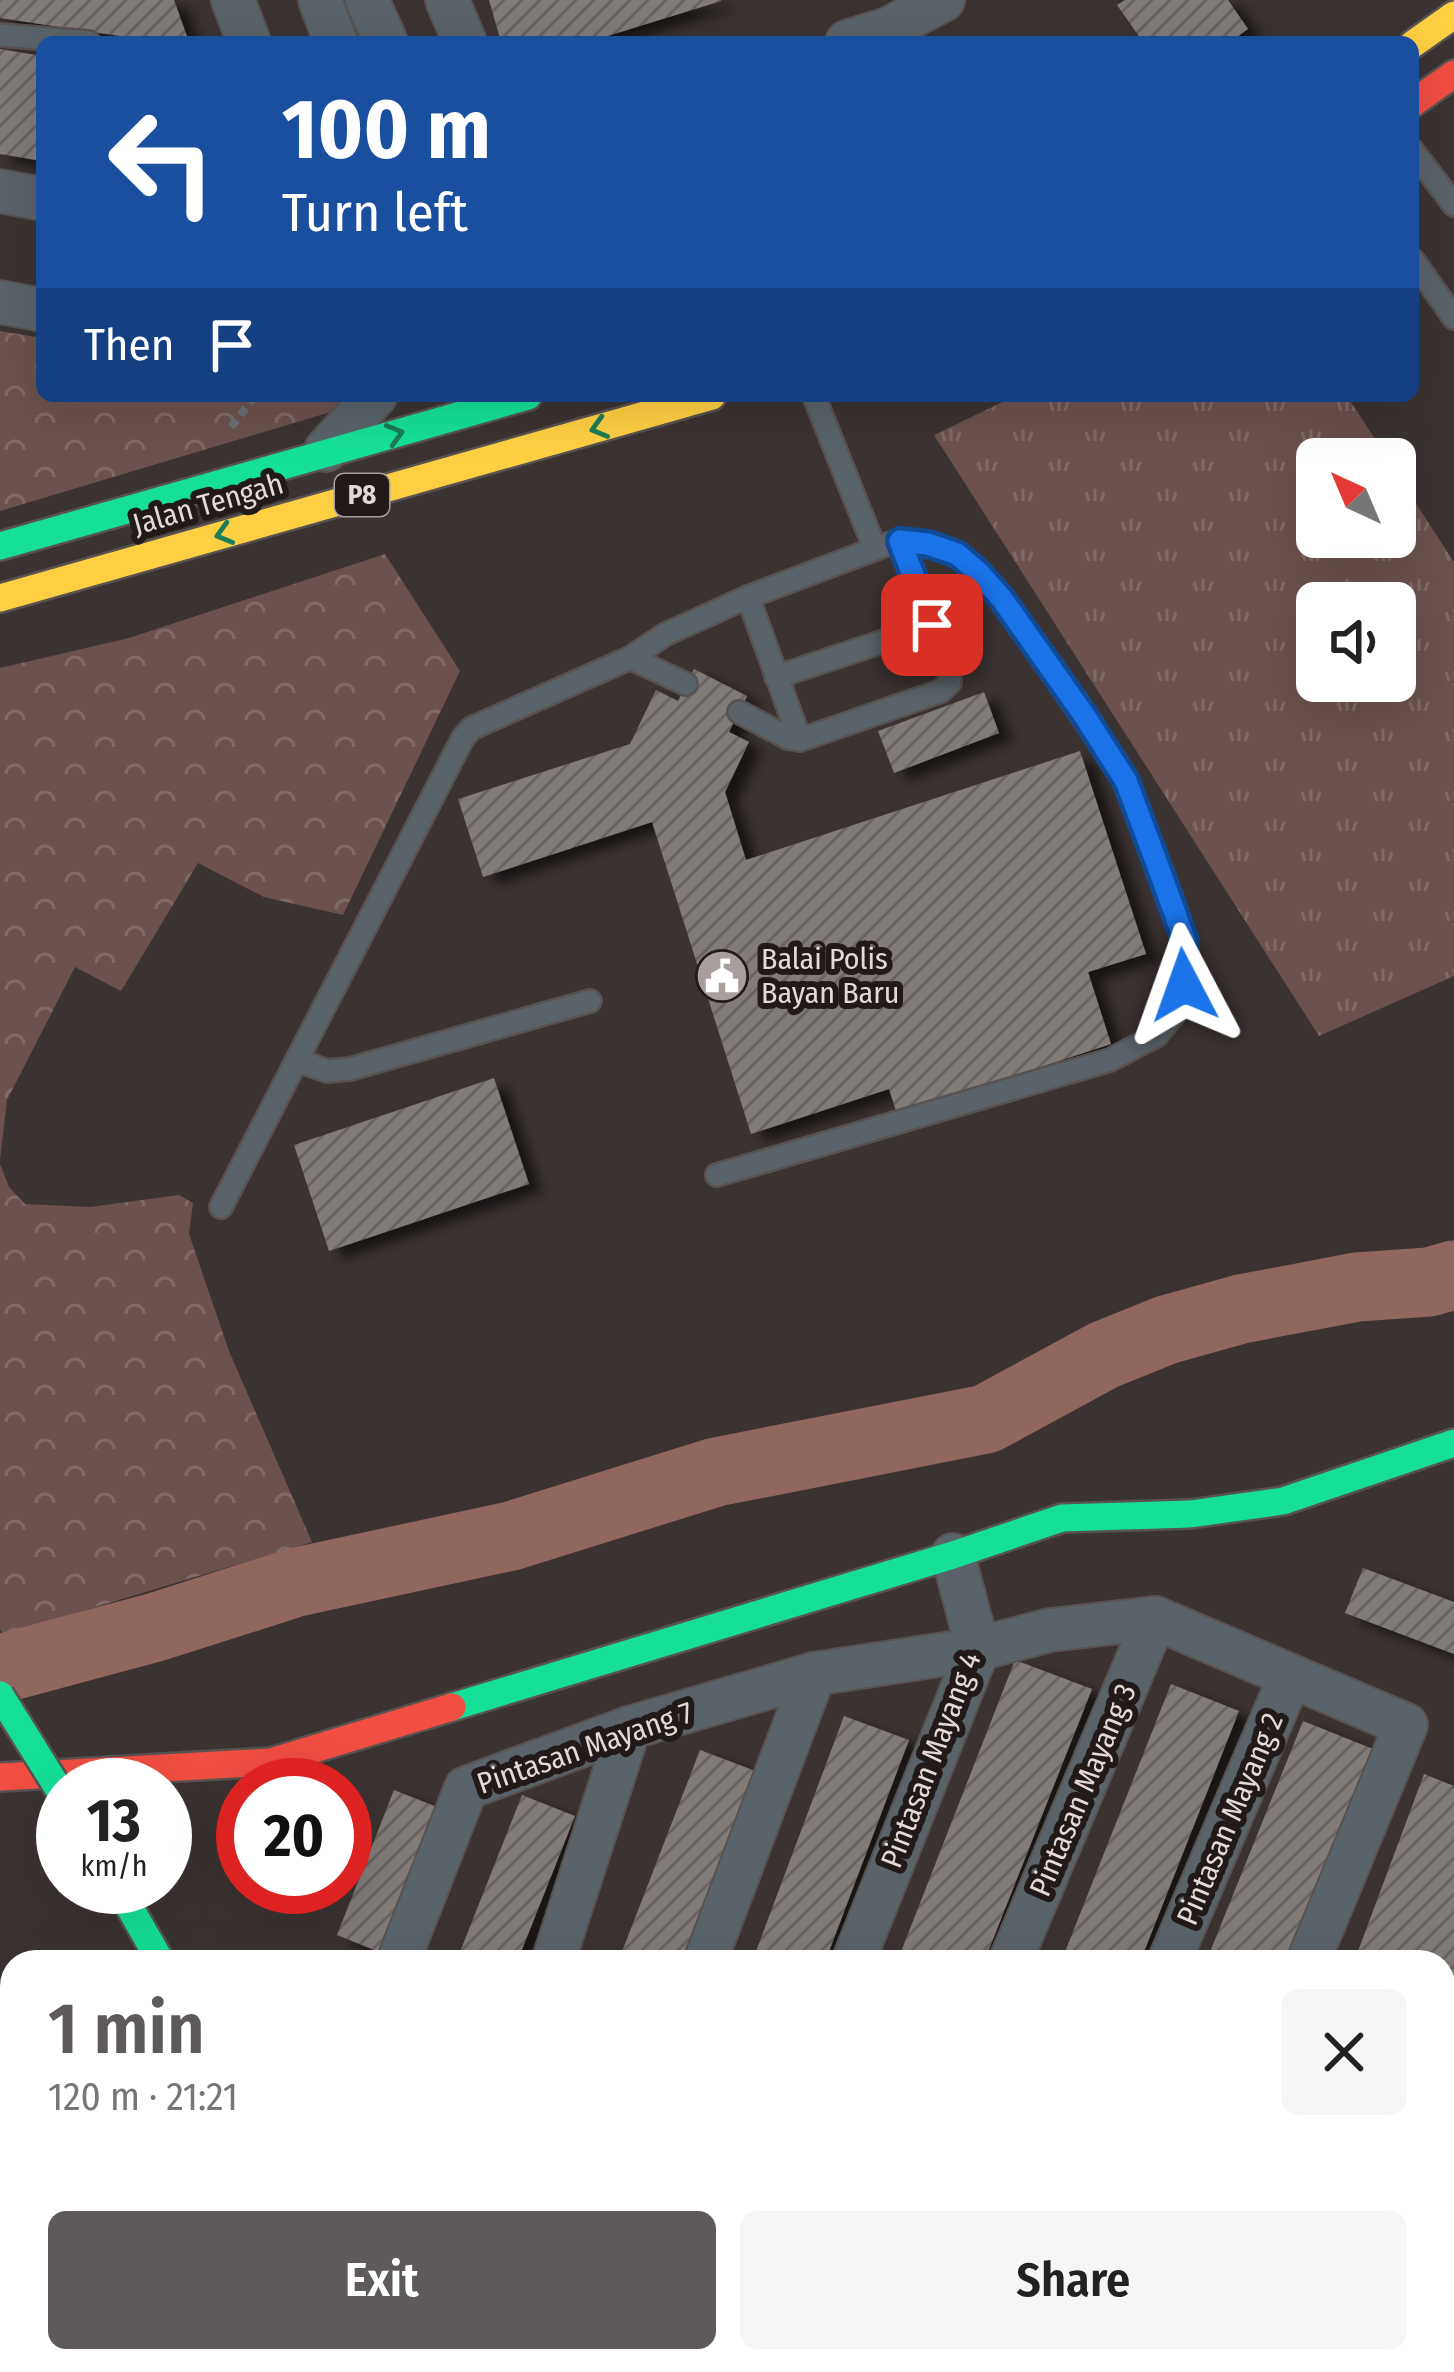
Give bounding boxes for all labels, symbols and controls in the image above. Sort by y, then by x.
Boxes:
text: 100 m [282,79,491,180]
icon: left [84,84,240,240]
text: Turn left [282,181,468,245]
icon: arrive [199,312,265,378]
text: Then [84,318,175,372]
one-way arrow [590,413,610,438]
one-way arrow [384,423,405,448]
north arrow [1296,438,1416,558]
map controls [1296,438,1416,702]
street label: Jalan Tengah [129,465,287,543]
road number: P8 [335,474,389,516]
one-way arrow [214,519,235,544]
pin [881,574,983,676]
button: sound [1296,582,1416,702]
icon: arrive [899,592,965,658]
position arrow [1121,922,1247,1048]
place label: Balai Polis Bayan Baru [761,941,899,1011]
public building icon: Balai Polis Bayan Baru [694,948,750,1004]
street label: Pintasan Mayang 4 [873,1647,989,1873]
street label: Pintasan Mayang 3 [1022,1678,1144,1902]
street label: Pintasan Mayang 7 [472,1694,698,1802]
street label: Pintasan Mayang 2 [1169,1708,1291,1930]
speed limit sign: 20 [216,1758,372,1914]
text: 13 [87,1785,141,1857]
text: km/h [81,1848,147,1884]
text: 1 min [48,1986,205,2072]
button: close [1281,1989,1407,2115]
text: 120 m · 21:21 [48,2074,238,2120]
button: Exit [48,2211,716,2349]
button: Share [740,2211,1407,2349]

